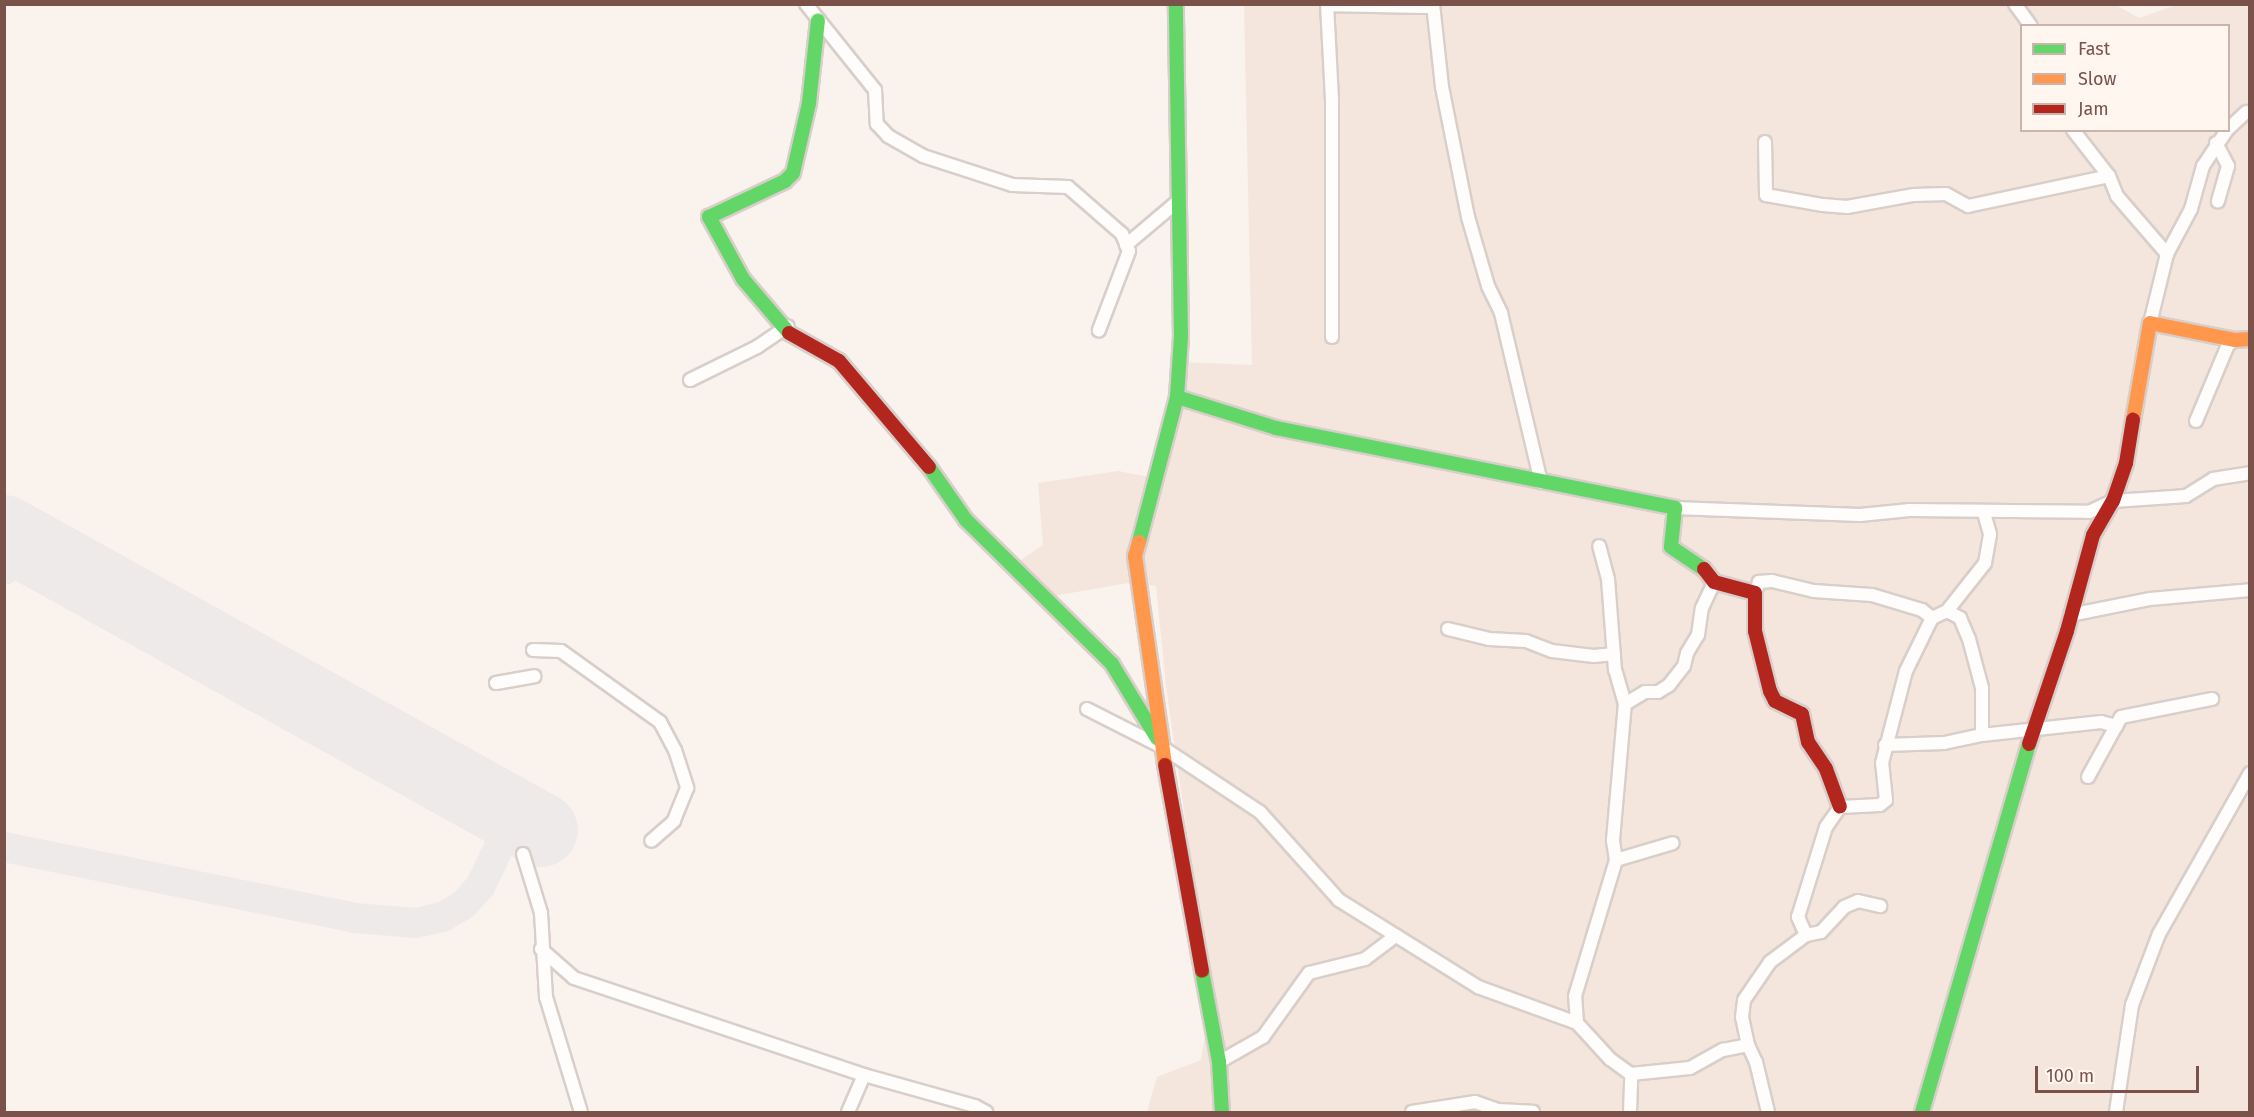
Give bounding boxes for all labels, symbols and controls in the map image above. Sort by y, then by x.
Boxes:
legend [2020,24,2230,132]
text: Fast [2078,38,2110,60]
text: Slow [2078,68,2116,90]
text: Jam [2078,98,2109,120]
scale bar [2038,1054,2202,1092]
text: 100 m [2046,1065,2094,1087]

